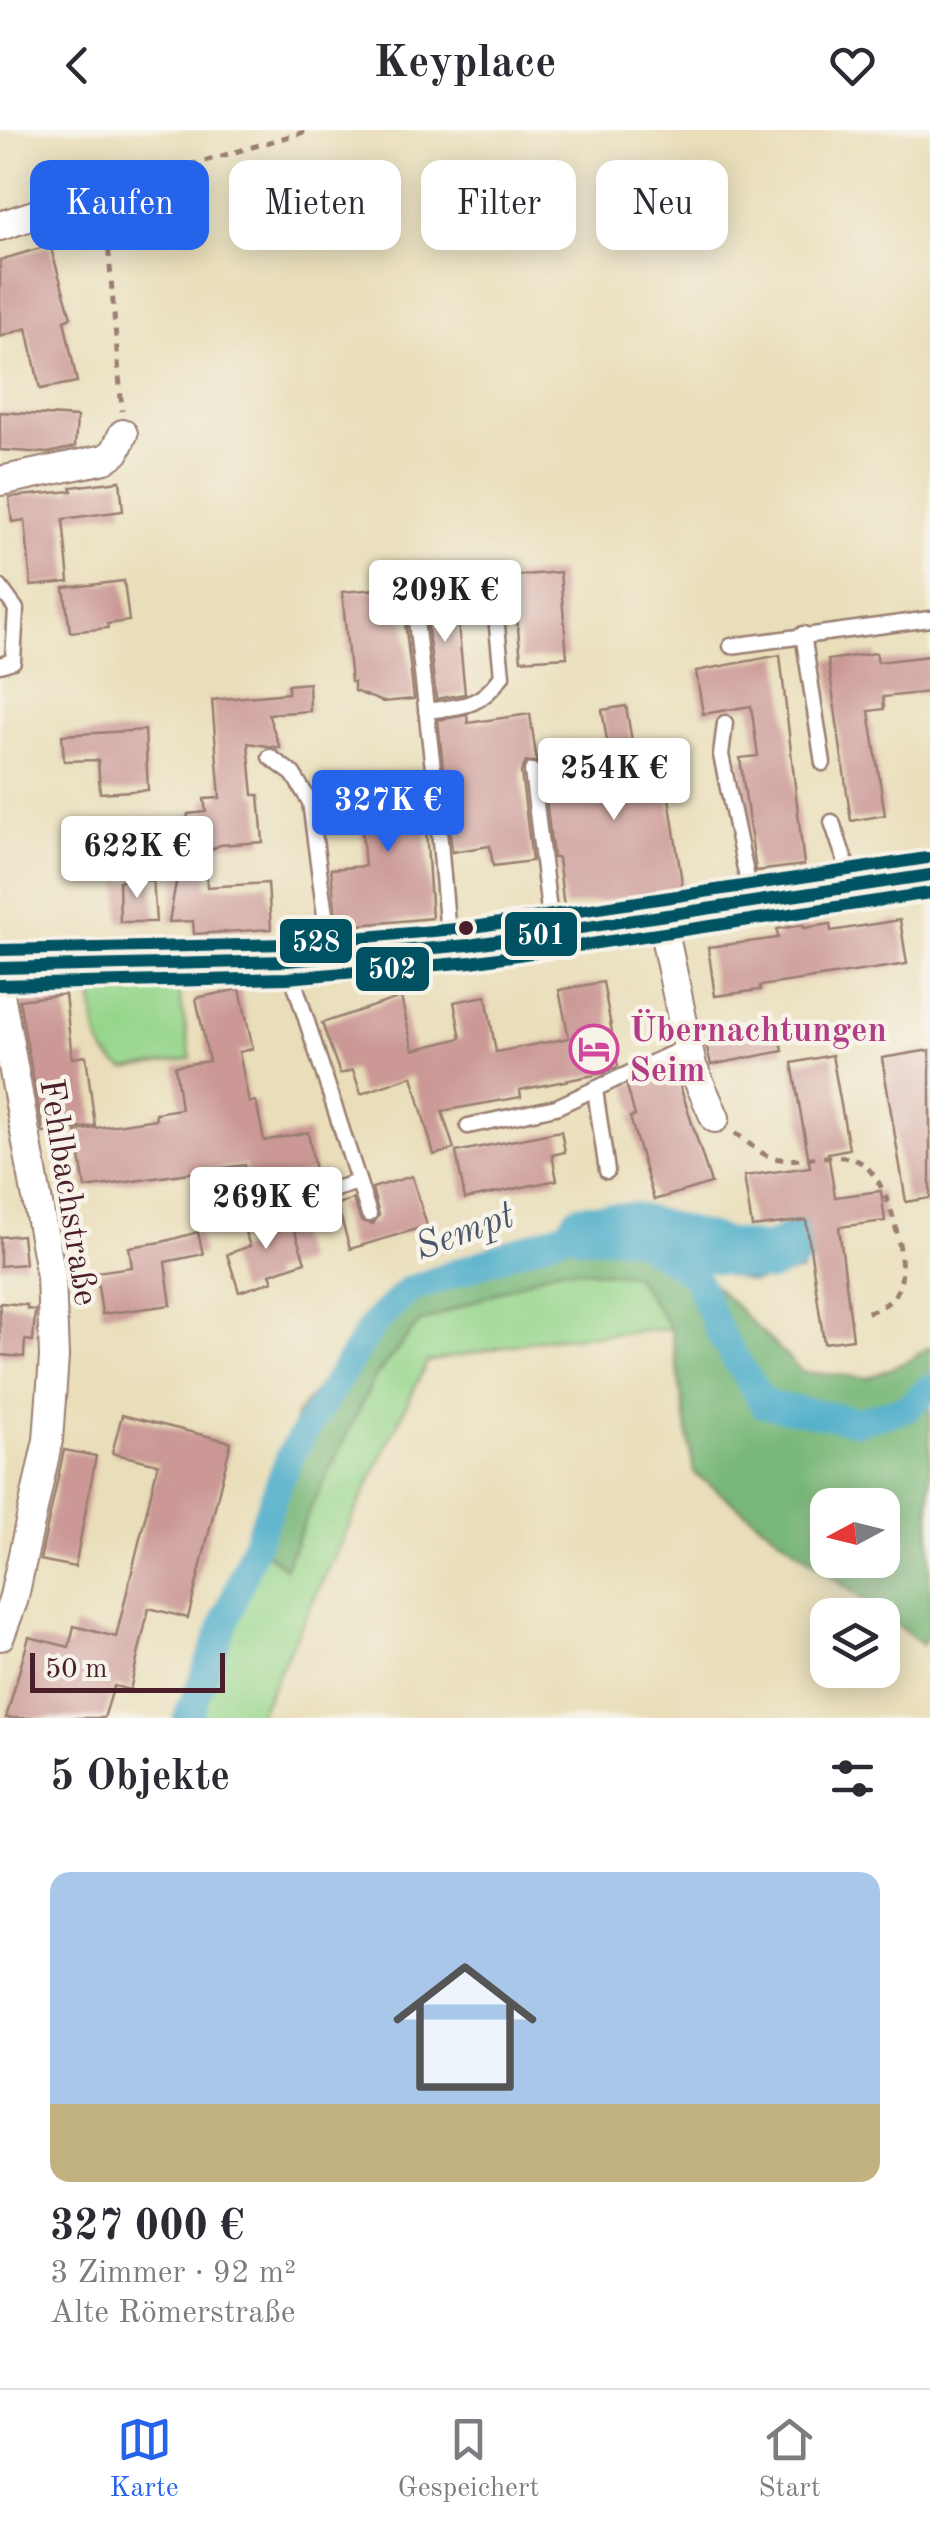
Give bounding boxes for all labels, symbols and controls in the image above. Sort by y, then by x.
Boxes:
icon: back [50,38,105,93]
icon: heart [825,38,880,93]
text: Keyplace [374,42,556,87]
chip: Kaufen [30,160,209,250]
chip: Mieten [229,160,401,250]
chip: Filter [421,160,576,250]
chip: Neu [596,160,728,250]
pin: 209K € [364,560,526,645]
text: 209K € [391,576,499,608]
pin: 254K € [533,738,695,823]
text: 254K € [560,754,668,786]
pin: 327K € [307,770,469,855]
text: 327K € [334,786,442,818]
pin: 622K € [56,816,218,901]
text: 622K € [83,832,191,864]
line badge: 501 [503,910,579,958]
line badge: 528 [278,917,354,965]
unlabelled marker [456,918,476,938]
text: 501 [517,923,565,951]
text: 528 [292,930,340,958]
line badge: 502 [354,945,431,993]
text: 502 [368,957,416,985]
place label: Übernachtungen Seim [629,1009,887,1089]
hotel icon: Übernachtungen Seim [568,1023,620,1075]
street label: Fehlbachstraße [32,1077,103,1308]
pin: 269K € [185,1167,347,1252]
text: 269K € [212,1183,320,1215]
water label: Sempt [410,1197,520,1268]
north arrow [810,1488,900,1578]
map controls [810,1488,900,1688]
button: layers [810,1598,900,1688]
scale bar [30,1648,225,1692]
text: 50 m [45,1656,108,1684]
icon: filters [825,1751,880,1806]
text: 5 Objekte [50,1757,230,1799]
icon: home [375,1937,555,2117]
text: 327 000 € [50,2207,244,2249]
text: 3 Zimmer · 92 m² [50,2258,296,2290]
text: Alte Römerstraße [50,2298,296,2330]
tab: Karte [109,2412,179,2507]
tab: Gespeichert [398,2412,539,2507]
tab: Start [758,2412,821,2507]

